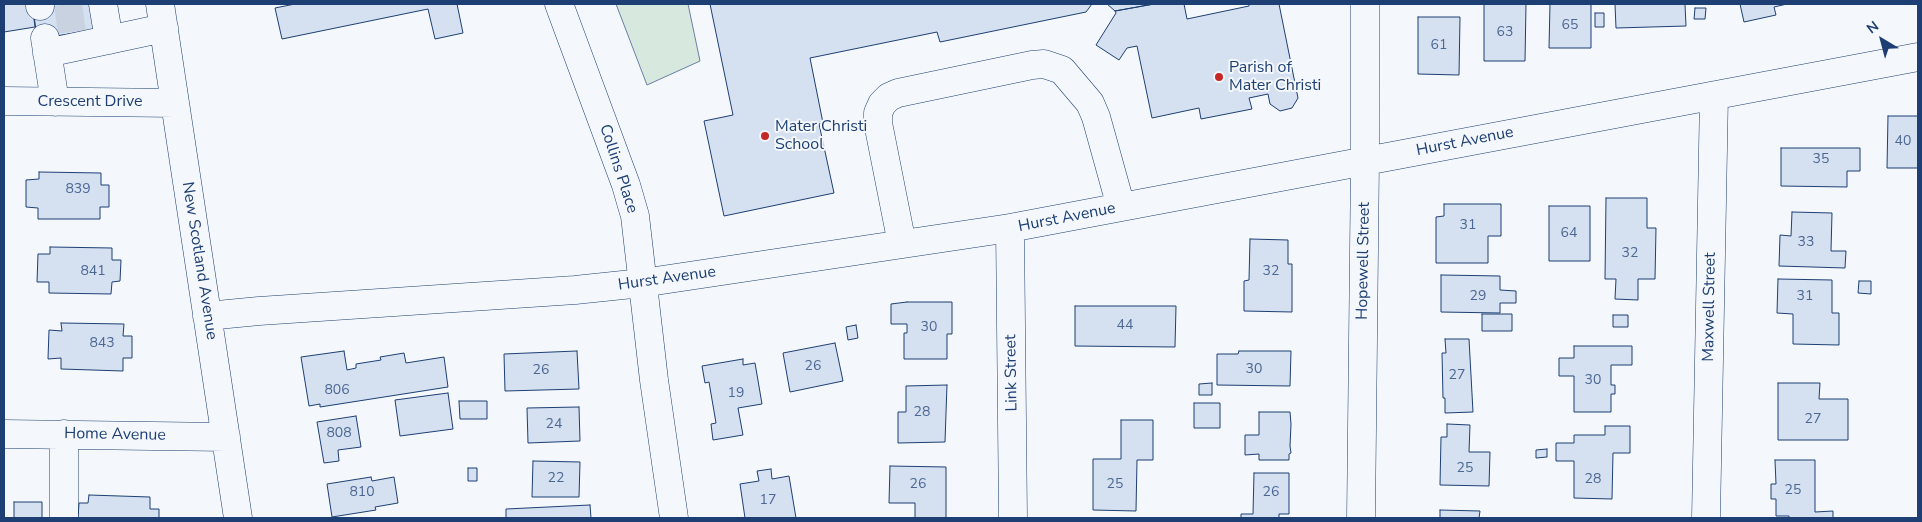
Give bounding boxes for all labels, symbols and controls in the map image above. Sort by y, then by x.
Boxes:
north arrow [1857,15,1907,65]
text: N [1863,17,1883,38]
house number: 65 [1562,18,1578,34]
house number: 63 [1497,25,1513,41]
house number: 61 [1431,38,1447,54]
place label: Parish of Mater Christi [1229,58,1321,96]
marker: Parish of Mater Christi [1213,71,1225,83]
street label: Crescent Drive [37,92,143,112]
place label: Mater Christi School [775,117,867,155]
street label: Collins Place [595,122,641,216]
street label: Hurst Avenue [1415,123,1515,161]
marker: Mater Christi School [759,130,771,142]
house number: 40 [1895,134,1911,150]
house number: 35 [1813,152,1829,168]
street label: New Scotland Avenue [177,181,221,341]
house number: 839 [65,182,91,198]
street label: Hurst Avenue [1017,199,1117,237]
street label: Hopewell Street [1353,202,1375,320]
house number: 31 [1460,218,1476,234]
house number: 64 [1561,226,1577,242]
house number: 33 [1798,235,1814,251]
house number: 32 [1622,246,1638,262]
street label: Maxwell Street [1699,252,1721,362]
street label: Hurst Avenue [617,263,717,295]
house number: 841 [80,264,106,280]
house number: 32 [1263,264,1279,280]
house number: 29 [1470,289,1486,305]
house number: 31 [1797,289,1813,305]
house number: 44 [1117,318,1133,334]
house number: 30 [921,320,937,336]
street label: Link Street [1002,334,1022,412]
house number: 843 [89,336,115,352]
house number: 26 [805,359,821,375]
house number: 30 [1246,362,1262,378]
house number: 26 [533,363,549,379]
house number: 27 [1449,368,1465,384]
house number: 30 [1585,373,1601,389]
house number: 806 [324,383,350,399]
house number: 19 [728,386,744,402]
house number: 28 [914,405,930,421]
house number: 27 [1805,412,1821,428]
house number: 24 [546,417,562,433]
street label: Home Avenue [64,425,166,445]
house number: 808 [326,426,352,442]
house number: 25 [1457,461,1473,477]
house number: 22 [548,471,564,487]
house number: 28 [1585,472,1601,488]
house number: 26 [910,477,926,493]
house number: 25 [1107,477,1123,493]
house number: 25 [1785,483,1801,499]
house number: 810 [349,485,375,501]
house number: 26 [1263,485,1279,501]
house number: 17 [760,493,776,509]

